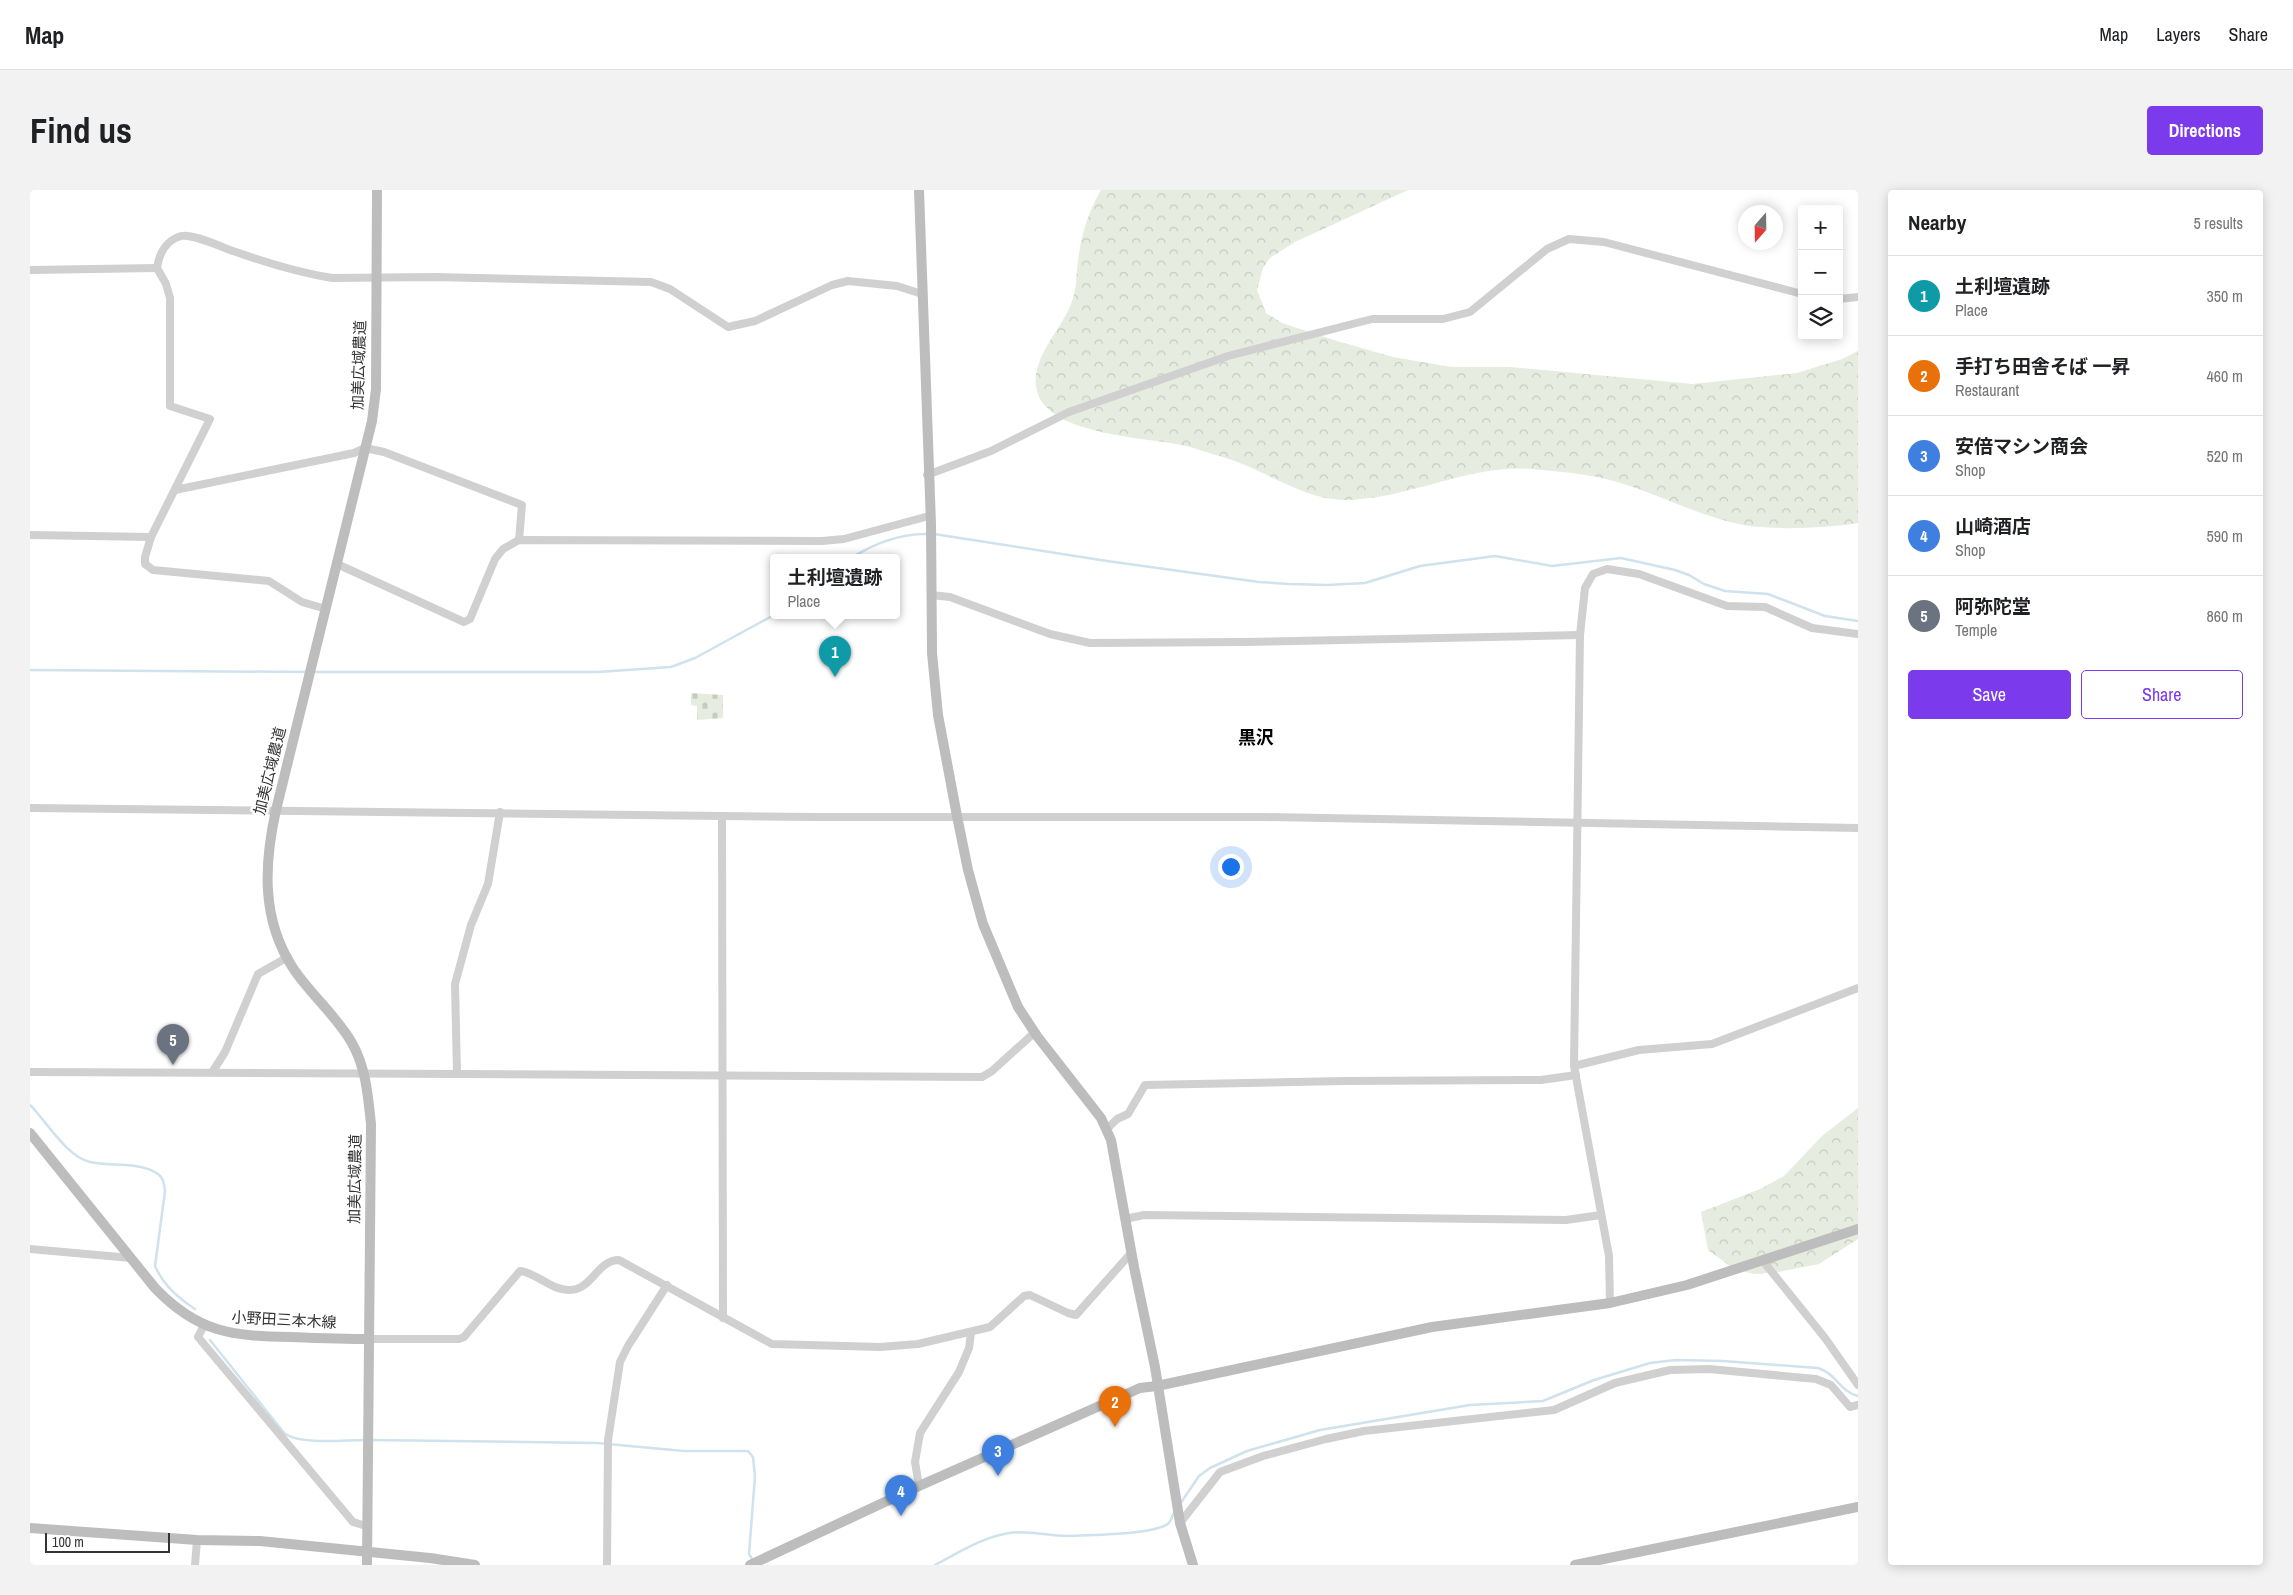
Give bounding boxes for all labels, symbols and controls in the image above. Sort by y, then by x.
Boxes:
text: Map [25,19,64,51]
text: Map [2100,22,2128,47]
text: Layers [2156,22,2201,47]
text: Share [2229,22,2268,47]
button: Directions [2147,106,2263,155]
text: Find us [30,107,132,154]
north arrow [1738,205,1783,250]
map controls [1798,205,1843,340]
button: + [1798,205,1843,250]
text: Nearby [1908,208,1966,237]
text: 5 results [2193,212,2243,234]
button: − [1798,250,1843,295]
text: 土利壇遺跡 [1955,273,2050,299]
text: 1 [1920,285,1928,307]
text: 350 m [2207,285,2243,307]
button: layers [1798,295,1843,340]
text: Place [1955,299,1988,321]
street label: 加美広域農道 [346,320,371,410]
text: 手打ち田舎そば 一昇 [1955,353,2130,379]
text: 2 [1920,365,1928,387]
text: 460 m [2207,365,2243,387]
text: Restaurant [1955,379,2019,401]
text: 安倍マシン商会 [1955,433,2088,459]
text: 3 [1920,445,1928,467]
text: 520 m [2207,445,2243,467]
text: Shop [1955,459,1986,481]
text: 山崎酒店 [1955,513,2031,539]
text: 4 [1920,525,1928,547]
text: 590 m [2207,525,2243,547]
text: Shop [1955,539,1986,561]
popup [770,554,900,619]
text: 土利壇遺跡 [787,564,883,590]
text: Place [787,590,820,612]
text: 阿弥陀堂 [1955,593,2031,619]
text: 5 [1920,605,1928,627]
text: 860 m [2207,605,2243,627]
text: Temple [1955,619,1997,641]
pin: 1 [819,636,851,677]
button: Save [1908,670,2071,719]
button: Share [2081,670,2243,719]
street label: 加美広域農道 [248,725,291,817]
district label: 黒沢 [1238,725,1274,750]
your location [1218,854,1244,880]
pin: 5 [157,1024,189,1065]
street label: 加美広域農道 [343,1134,366,1224]
street label: 小野田三本木線 [231,1306,337,1333]
pin: 2 [1099,1386,1131,1427]
pin: 3 [982,1435,1014,1476]
pin: 4 [885,1475,917,1516]
scale bar [45,1530,170,1553]
text: 100 m [52,1533,84,1551]

